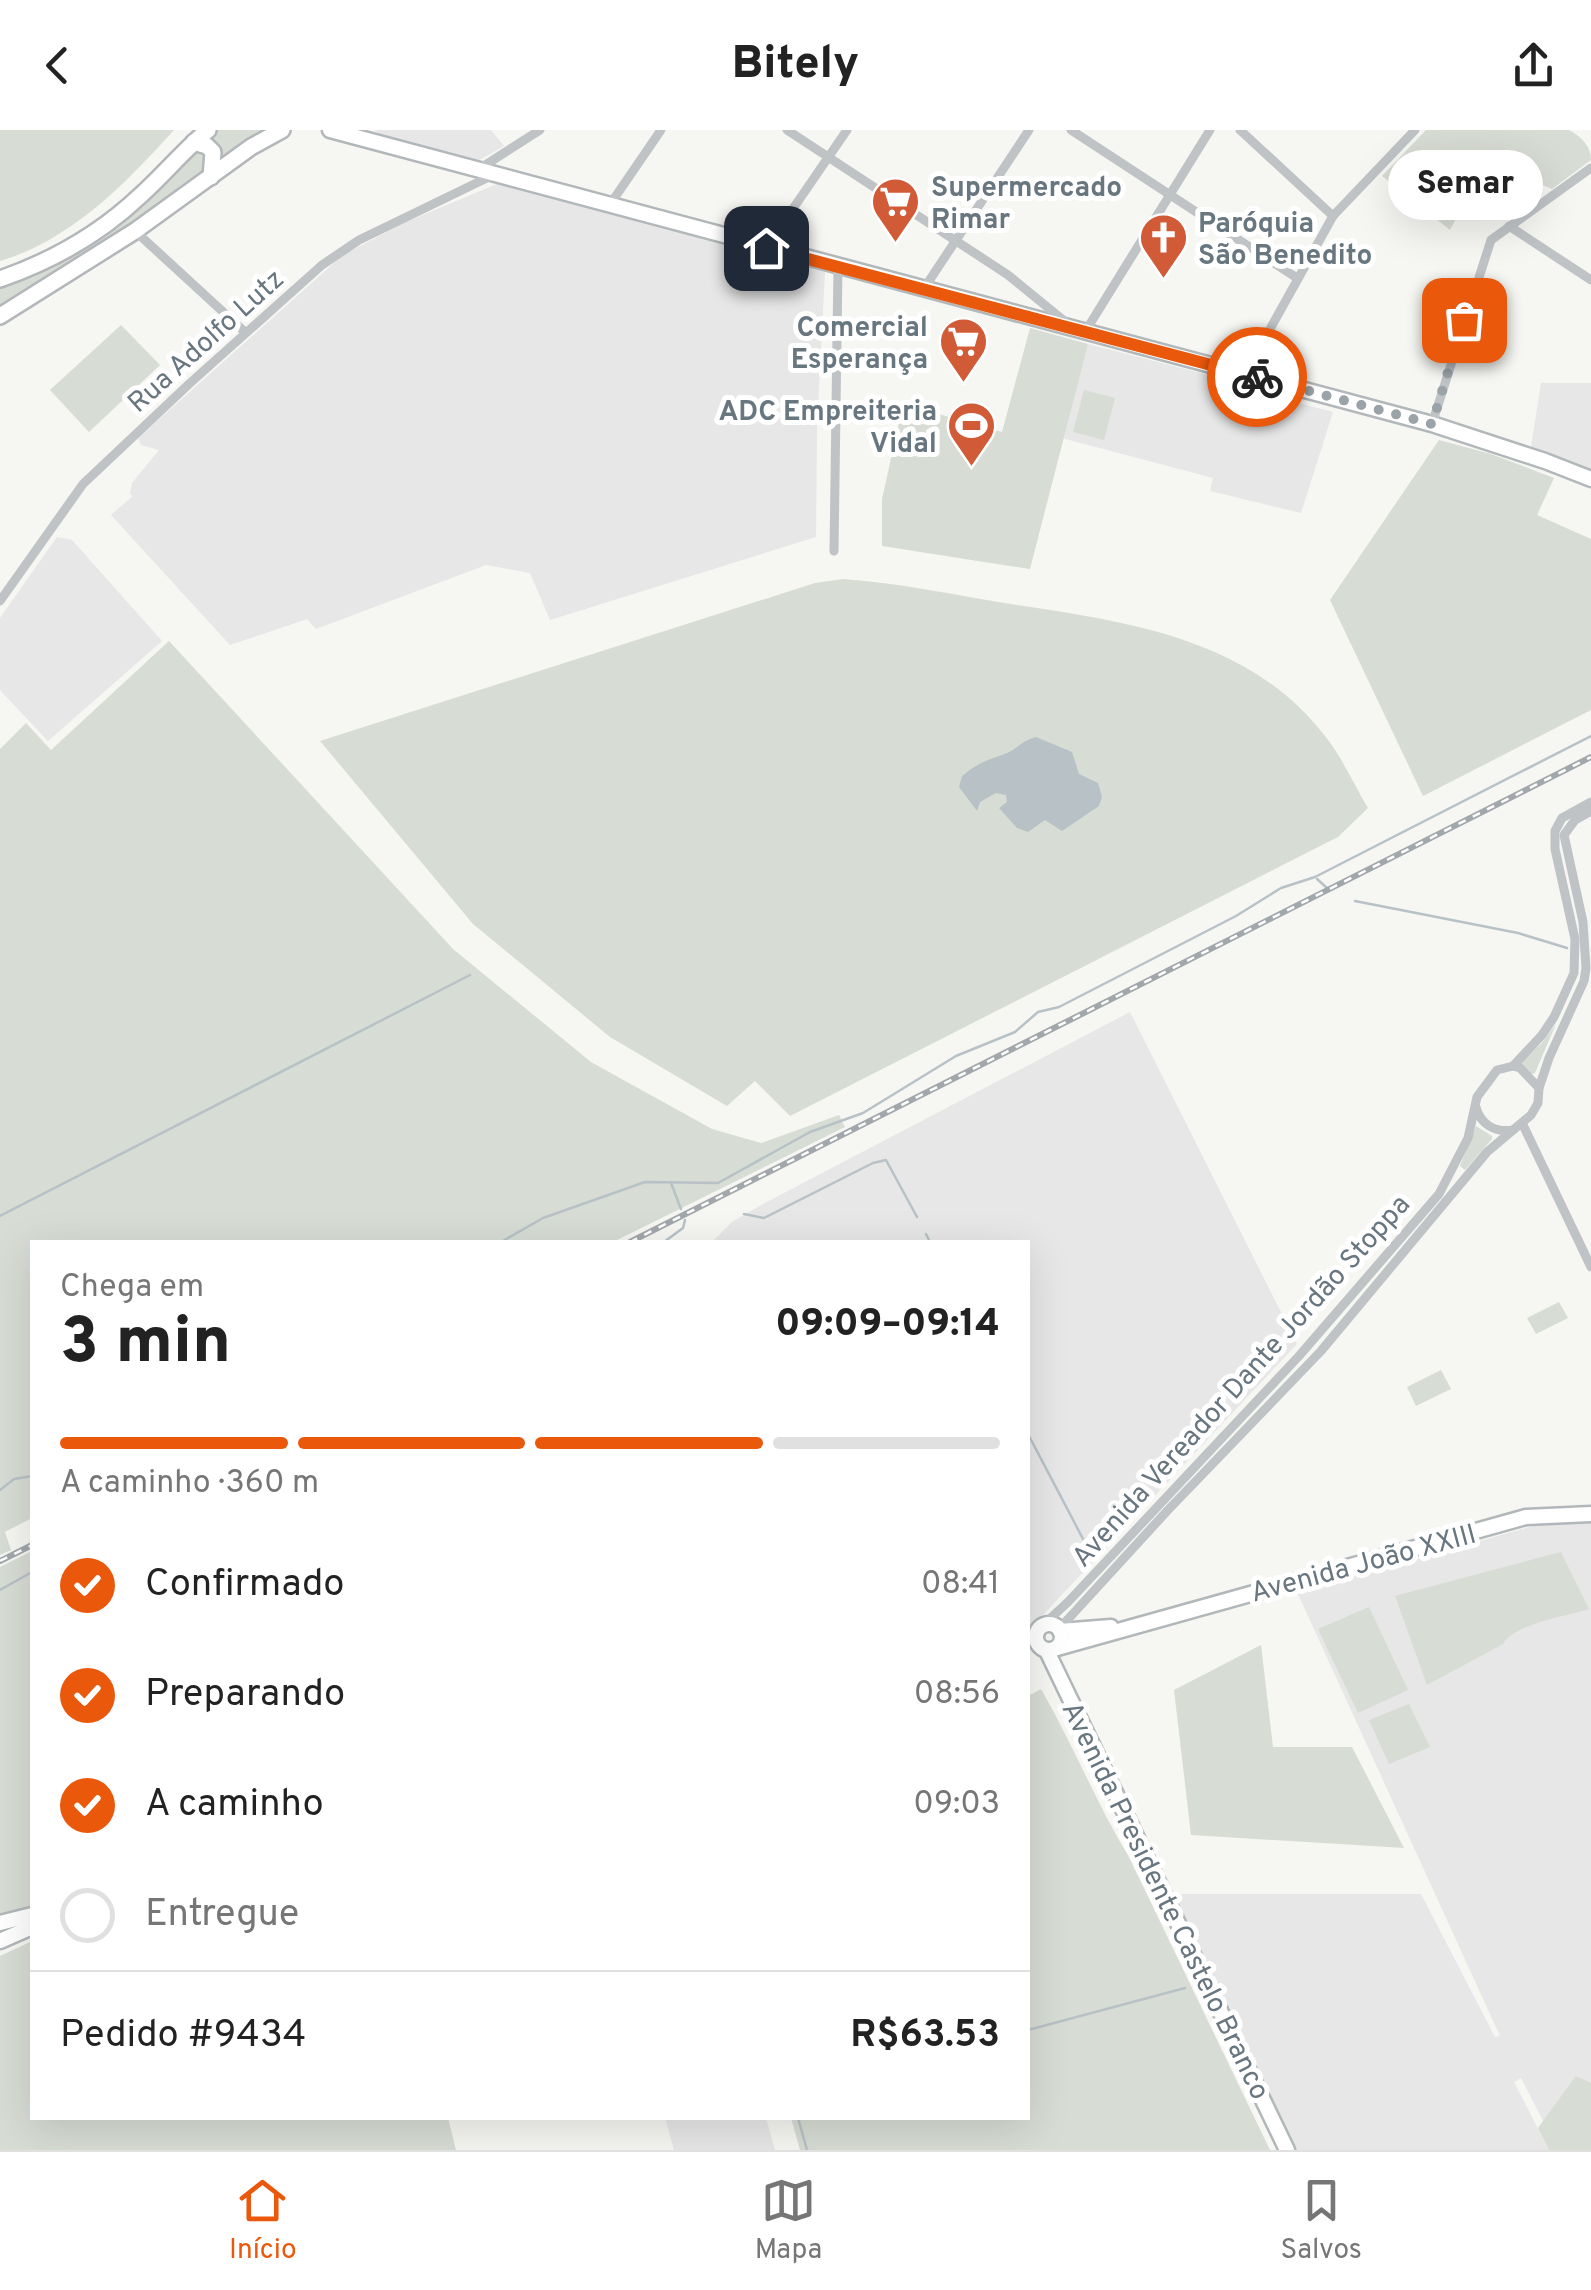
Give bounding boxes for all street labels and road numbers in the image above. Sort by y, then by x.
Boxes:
street label: Rua Adolfo Lutz [121,262,293,422]
street label: Avenida Vereador Dante Jordão Stoppa [1065,1188,1419,1576]
street label: Avenida João XXIII [1247,1517,1480,1612]
street label: Avenida Presidente Castelo Branco [1052,1696,1277,2106]

